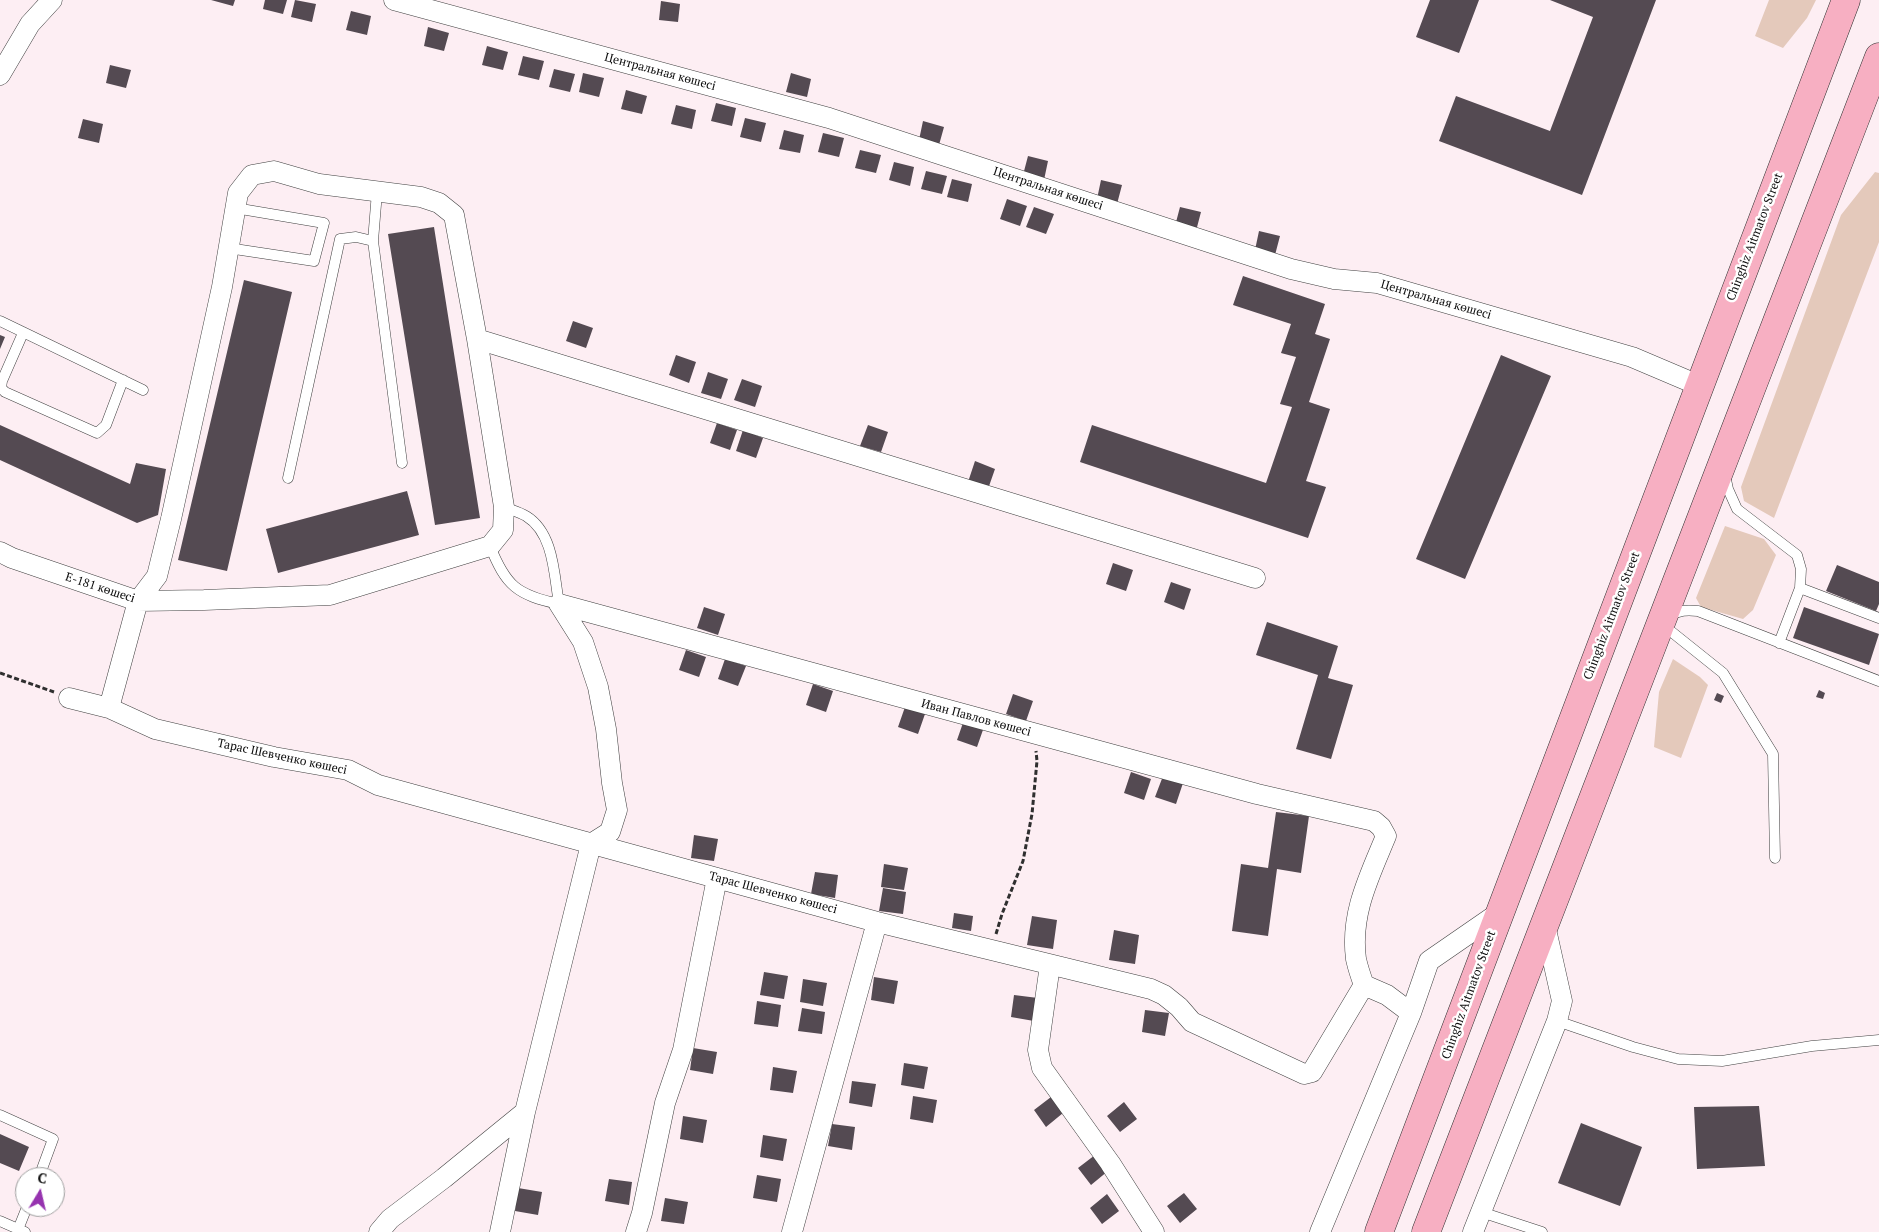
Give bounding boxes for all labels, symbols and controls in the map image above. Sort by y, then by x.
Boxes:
street label: Центральная көшесі [603,50,717,94]
street label: Центральная көшесі [991,164,1105,214]
street label: Chinghiz Aitmatov Street [1724,171,1786,303]
street label: Центральная көшесі [1379,277,1493,323]
street label: Chinghiz Aitmatov Street [1581,550,1643,682]
street label: Е-181 көшесі [63,570,137,606]
street label: Иван Павлов көшесі [919,696,1033,740]
street label: Тарас Шевченко көшесі [216,736,348,778]
street label: Тарас Шевченко көшесі [707,869,839,917]
street label: Chinghiz Aitmatov Street [1439,929,1499,1061]
north arrow [15,1167,65,1217]
text: С [36,1168,48,1188]

